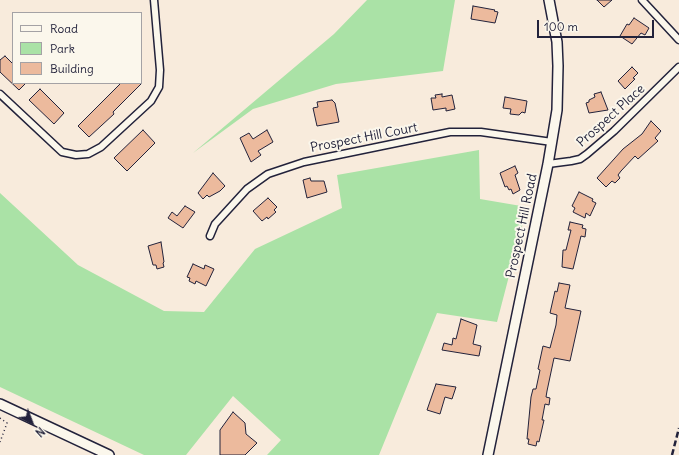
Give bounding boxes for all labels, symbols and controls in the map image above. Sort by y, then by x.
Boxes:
legend [12,12,142,84]
scale bar [539,12,656,38]
text: 100 m [544,19,578,34]
text: Road [50,21,78,36]
text: Park [50,41,75,56]
text: Building [50,61,94,76]
street label: Prospect Place [574,81,648,151]
street label: Prospect Hill Court [309,120,419,156]
street label: Prospect Hill Road [503,172,541,280]
north arrow [12,403,52,443]
text: N [33,424,48,440]

